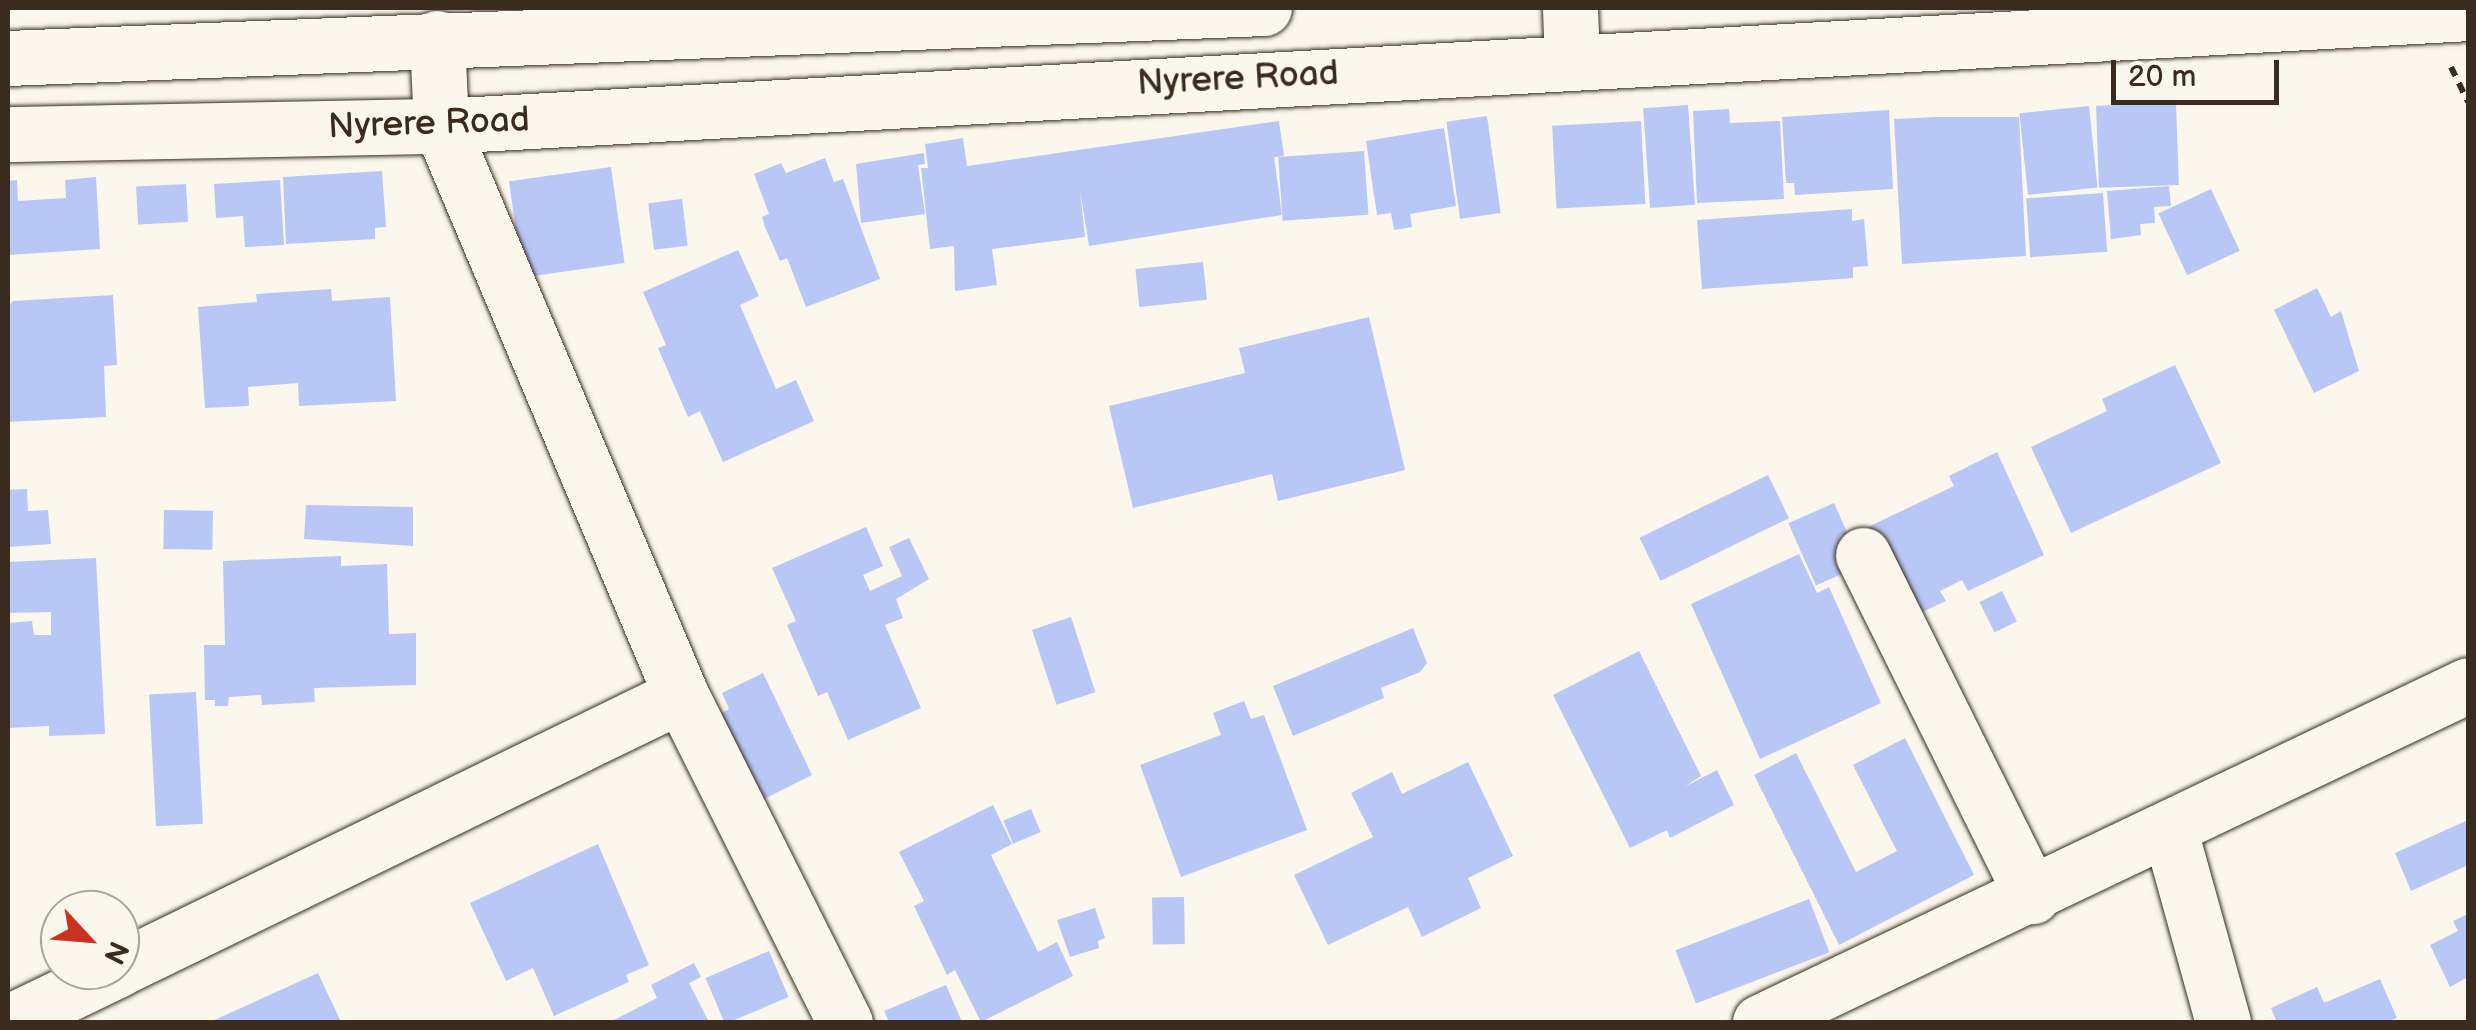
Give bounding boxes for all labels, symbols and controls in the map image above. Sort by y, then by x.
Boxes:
scale bar [2116,40,2284,102]
street label: Nyrere Road [1136,53,1340,105]
text: 20 m [2128,59,2196,95]
street label: Nyrere Road [328,99,530,149]
north arrow [40,890,140,990]
text: N [96,936,135,969]

